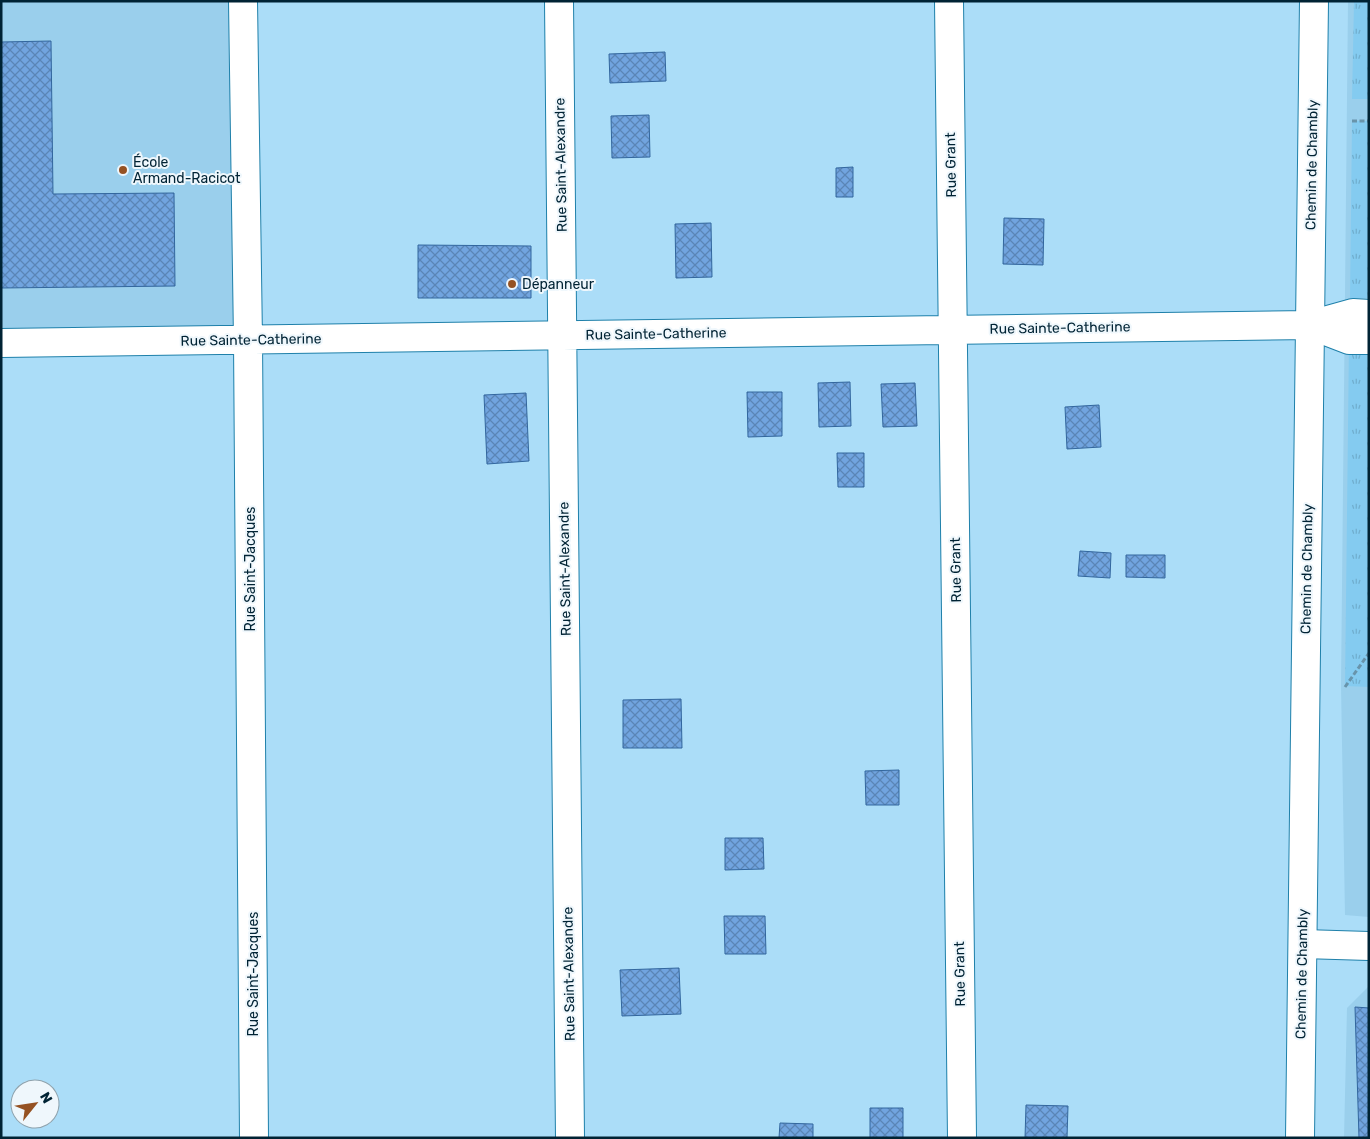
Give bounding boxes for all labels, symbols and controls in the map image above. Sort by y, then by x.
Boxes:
street label: Rue Saint-Alexandre [551,98,571,232]
street label: Chemin de Chambly [1302,99,1322,230]
street label: Rue Grant [942,132,960,198]
place label: École Armand-Racicot [133,153,241,187]
marker: École Armand-Racicot [117,164,129,176]
place label: Dépanneur [522,276,595,293]
marker: Dépanneur [506,278,518,290]
street label: Rue Sainte-Catherine [989,318,1131,338]
street label: Rue Sainte-Catherine [585,324,727,344]
street label: Rue Sainte-Catherine [180,330,322,350]
street label: Rue Saint-Alexandre [555,502,575,636]
street label: Chemin de Chambly [1297,503,1317,634]
street label: Rue Saint-Jacques [242,506,259,632]
street label: Rue Grant [947,537,965,603]
street label: Rue Saint-Alexandre [559,907,579,1041]
street label: Chemin de Chambly [1292,908,1312,1039]
street label: Rue Saint-Jacques [245,911,262,1037]
street label: Rue Grant [951,941,969,1007]
north arrow [10,1079,60,1129]
text: N [36,1089,56,1106]

